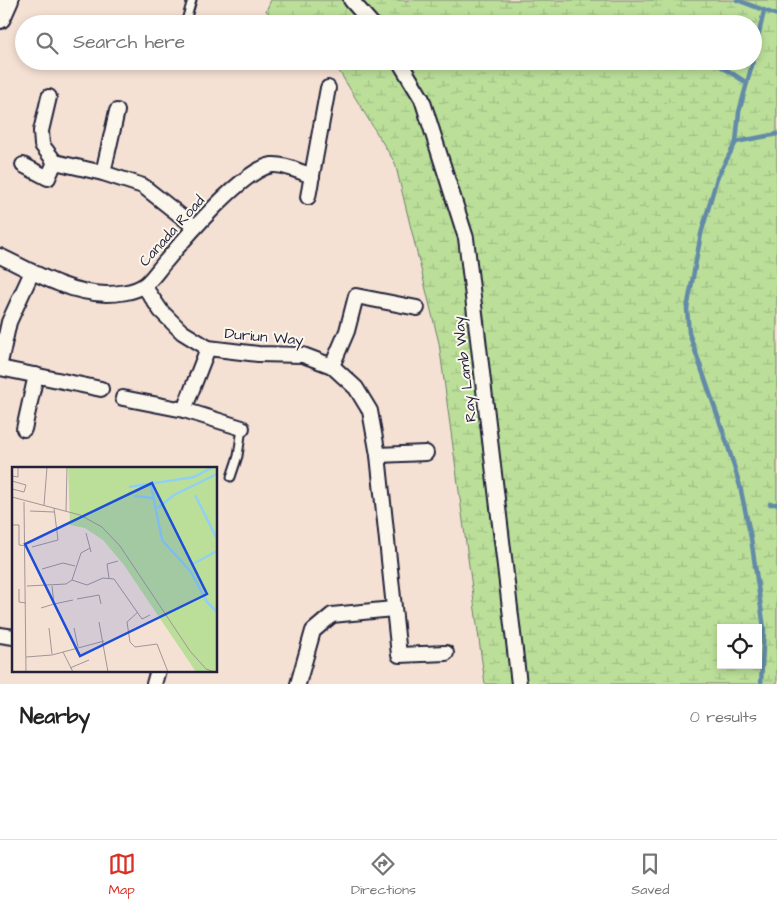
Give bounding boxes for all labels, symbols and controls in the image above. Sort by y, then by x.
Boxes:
search box [15,15,762,70]
icon: search [33,29,61,57]
text: Search here [73,29,185,56]
street label: Canada Road [134,191,210,271]
street label: Ray Lamb Way [448,315,483,423]
street label: Duriun Way [224,323,304,352]
inset map [12,467,218,672]
map controls [717,624,762,669]
button: locate [717,624,762,669]
text: Nearby [20,702,90,731]
text: 0 results [690,706,757,728]
tab: Map [108,850,136,900]
tab: Directions [351,850,416,900]
tab: Saved [631,850,669,900]

